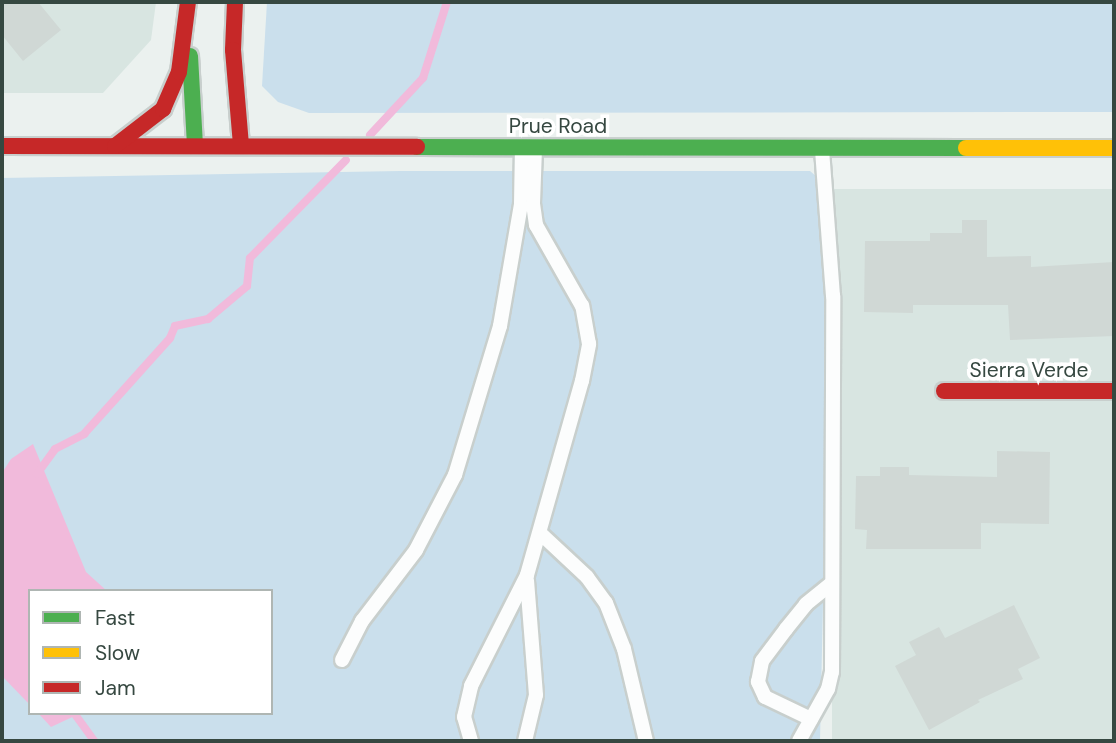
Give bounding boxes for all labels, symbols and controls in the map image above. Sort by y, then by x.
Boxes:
street label: Prue Road [509,113,607,139]
street label: Sierra Verde [970,357,1088,383]
legend [28,589,273,715]
text: Fast [95,604,135,632]
text: Slow [95,639,140,667]
text: Jam [95,674,136,702]

